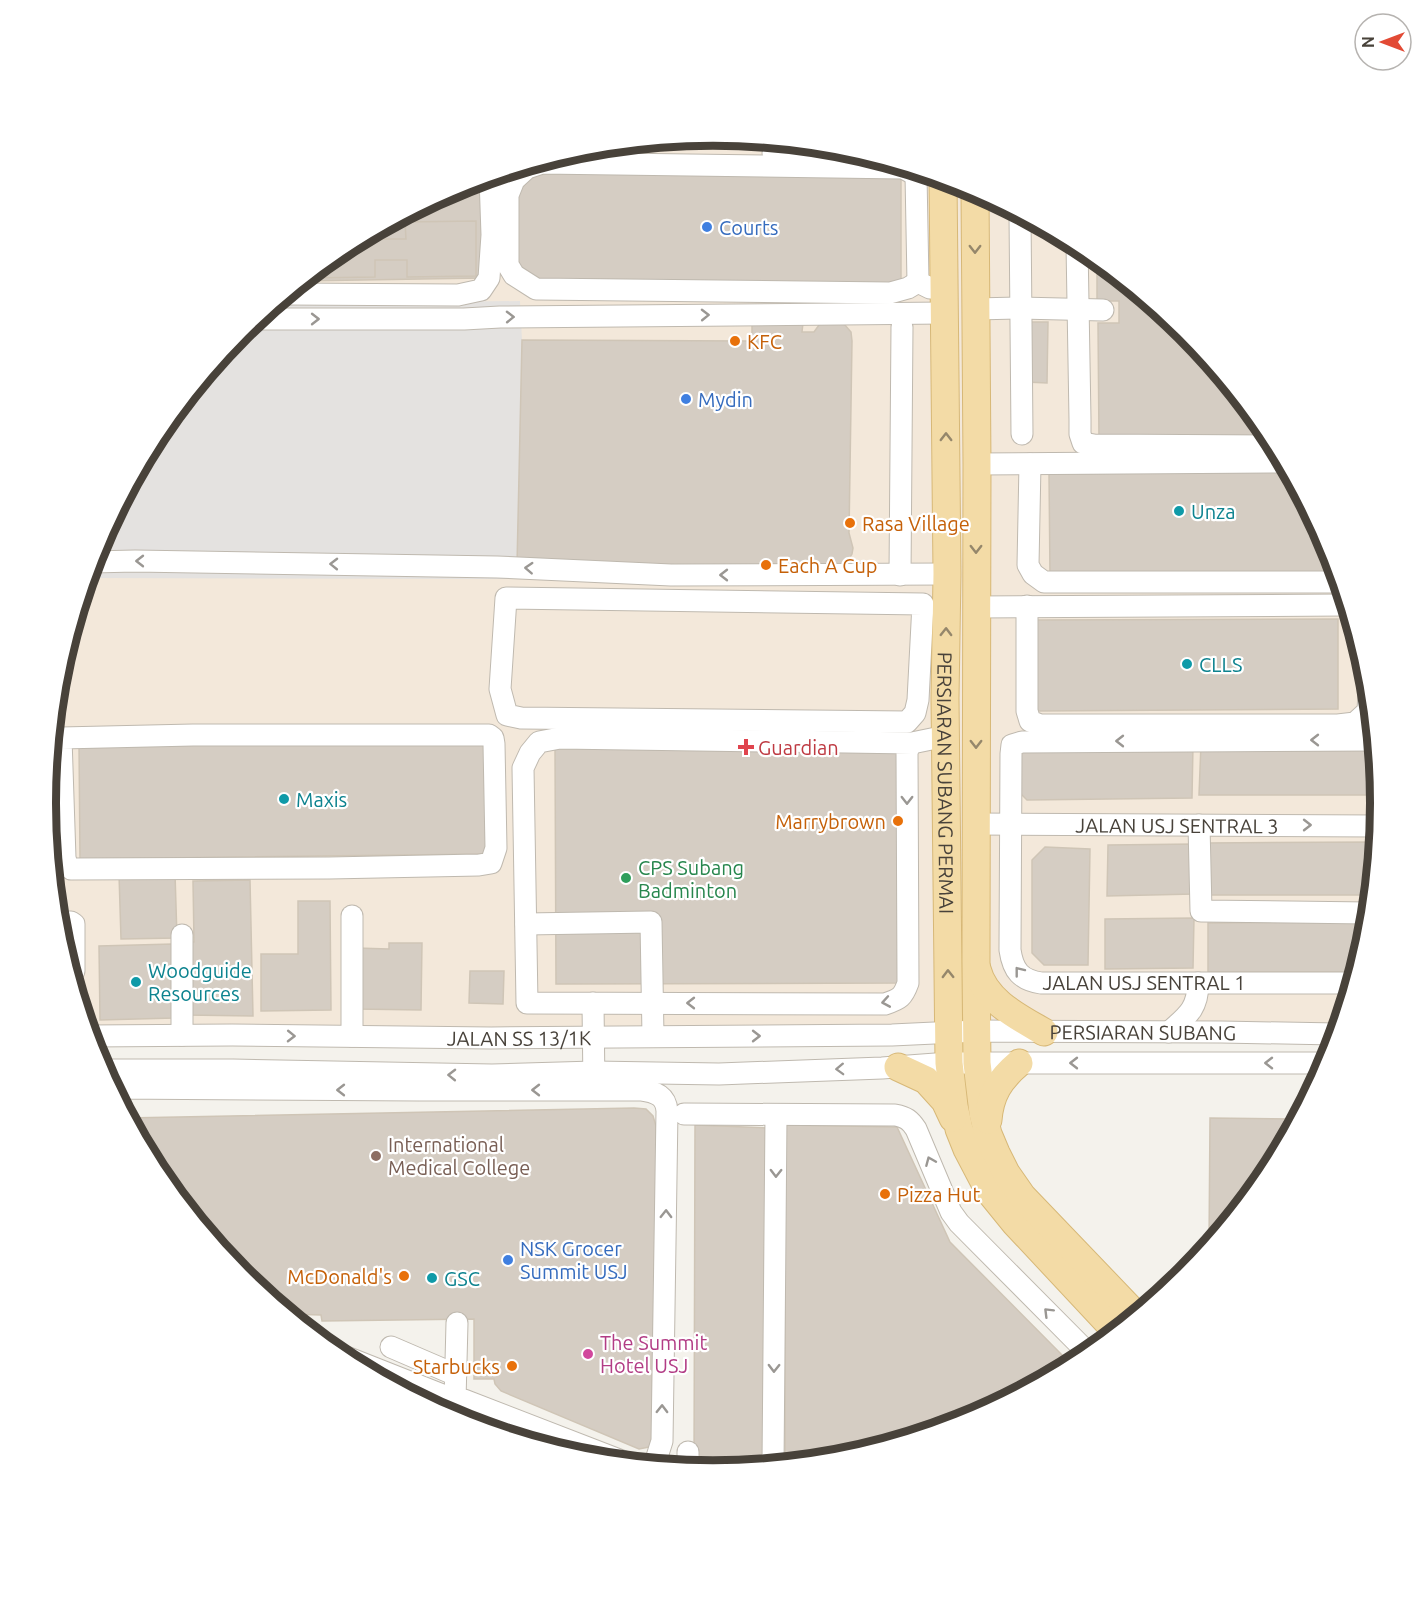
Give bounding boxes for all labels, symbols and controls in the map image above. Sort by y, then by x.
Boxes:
north arrow [1353,12,1413,72]
text: N [1359,36,1377,48]
place label: Courts [719,216,778,239]
marker: Courts [700,220,714,234]
one-way arrow [969,245,981,254]
one-way arrow [700,309,709,321]
one-way arrow [505,311,514,323]
one-way arrow [310,313,319,325]
place label: KFC [747,330,782,353]
marker: KFC [728,334,742,348]
place label: Mydin [698,388,753,411]
marker: Mydin [679,392,693,406]
one-way arrow [940,433,952,442]
place label: Unza [1191,500,1236,523]
marker: Unza [1172,504,1186,518]
place label: Rasa Village [862,512,970,535]
marker: Rasa Village [843,516,857,530]
one-way arrow [970,545,982,554]
place label: Each A Cup [778,554,878,577]
one-way arrow [135,555,144,567]
one-way arrow [330,558,339,570]
marker: Each A Cup [759,558,773,572]
one-way arrow [525,562,534,575]
one-way arrow [720,569,729,581]
one-way arrow [940,628,953,637]
street label: PERSIARAN SUBANG PERMAI [933,652,959,914]
place label: CLLS [1199,653,1242,676]
marker: CLLS [1180,657,1194,671]
one-way arrow [1311,734,1320,746]
one-way arrow [1116,735,1125,748]
place label: Guardian [758,736,839,759]
marker: Guardian [739,740,753,754]
one-way arrow [970,740,982,749]
place label: Maxis [296,788,347,811]
marker: Maxis [277,792,291,806]
one-way arrow [901,795,913,804]
place label: Marrybrown [775,810,886,833]
street label: JALAN USJ SENTRAL 3 [1075,813,1279,837]
marker: Marrybrown [891,814,905,828]
one-way arrow [1303,819,1312,831]
place label: CPS Subang Badminton [638,856,744,902]
marker: CPS Subang Badminton [619,871,633,885]
place label: Woodguide Resources [148,959,252,1005]
one-way arrow [1015,967,1026,978]
one-way arrow [942,970,955,979]
street label: JALAN USJ SENTRAL 1 [1042,971,1246,994]
marker: Woodguide Resources [129,975,143,989]
one-way arrow [881,995,891,1008]
one-way arrow [686,997,695,1009]
street label: PERSIARAN SUBANG [1050,1020,1236,1044]
street label: JALAN SS 13/1K [447,1026,591,1050]
one-way arrow [286,1029,295,1042]
one-way arrow [752,1029,761,1042]
one-way arrow [1069,1057,1078,1069]
one-way arrow [1264,1057,1273,1069]
one-way arrow [835,1063,844,1076]
one-way arrow [447,1068,456,1081]
one-way arrow [336,1084,345,1096]
one-way arrow [531,1084,540,1096]
place label: International Medical College [388,1133,530,1179]
marker: International Medical College [369,1149,383,1163]
one-way arrow [925,1156,937,1167]
one-way arrow [770,1169,782,1178]
place label: Pizza Hut [897,1183,980,1206]
marker: Pizza Hut [878,1187,892,1201]
one-way arrow [660,1209,672,1218]
place label: NSK Grocer Summit USJ [520,1237,628,1283]
marker: NSK Grocer Summit USJ [501,1253,515,1267]
place label: McDonald's [287,1265,392,1288]
place label: GSC [444,1267,480,1290]
marker: McDonald's [397,1269,411,1283]
marker: GSC [425,1271,439,1285]
one-way arrow [1044,1309,1055,1320]
place label: The Summit Hotel USJ [600,1331,707,1377]
marker: The Summit Hotel USJ [581,1347,595,1361]
place label: Starbucks [413,1355,500,1378]
marker: Starbucks [505,1359,519,1373]
one-way arrow [768,1364,780,1373]
one-way arrow [656,1404,668,1413]

